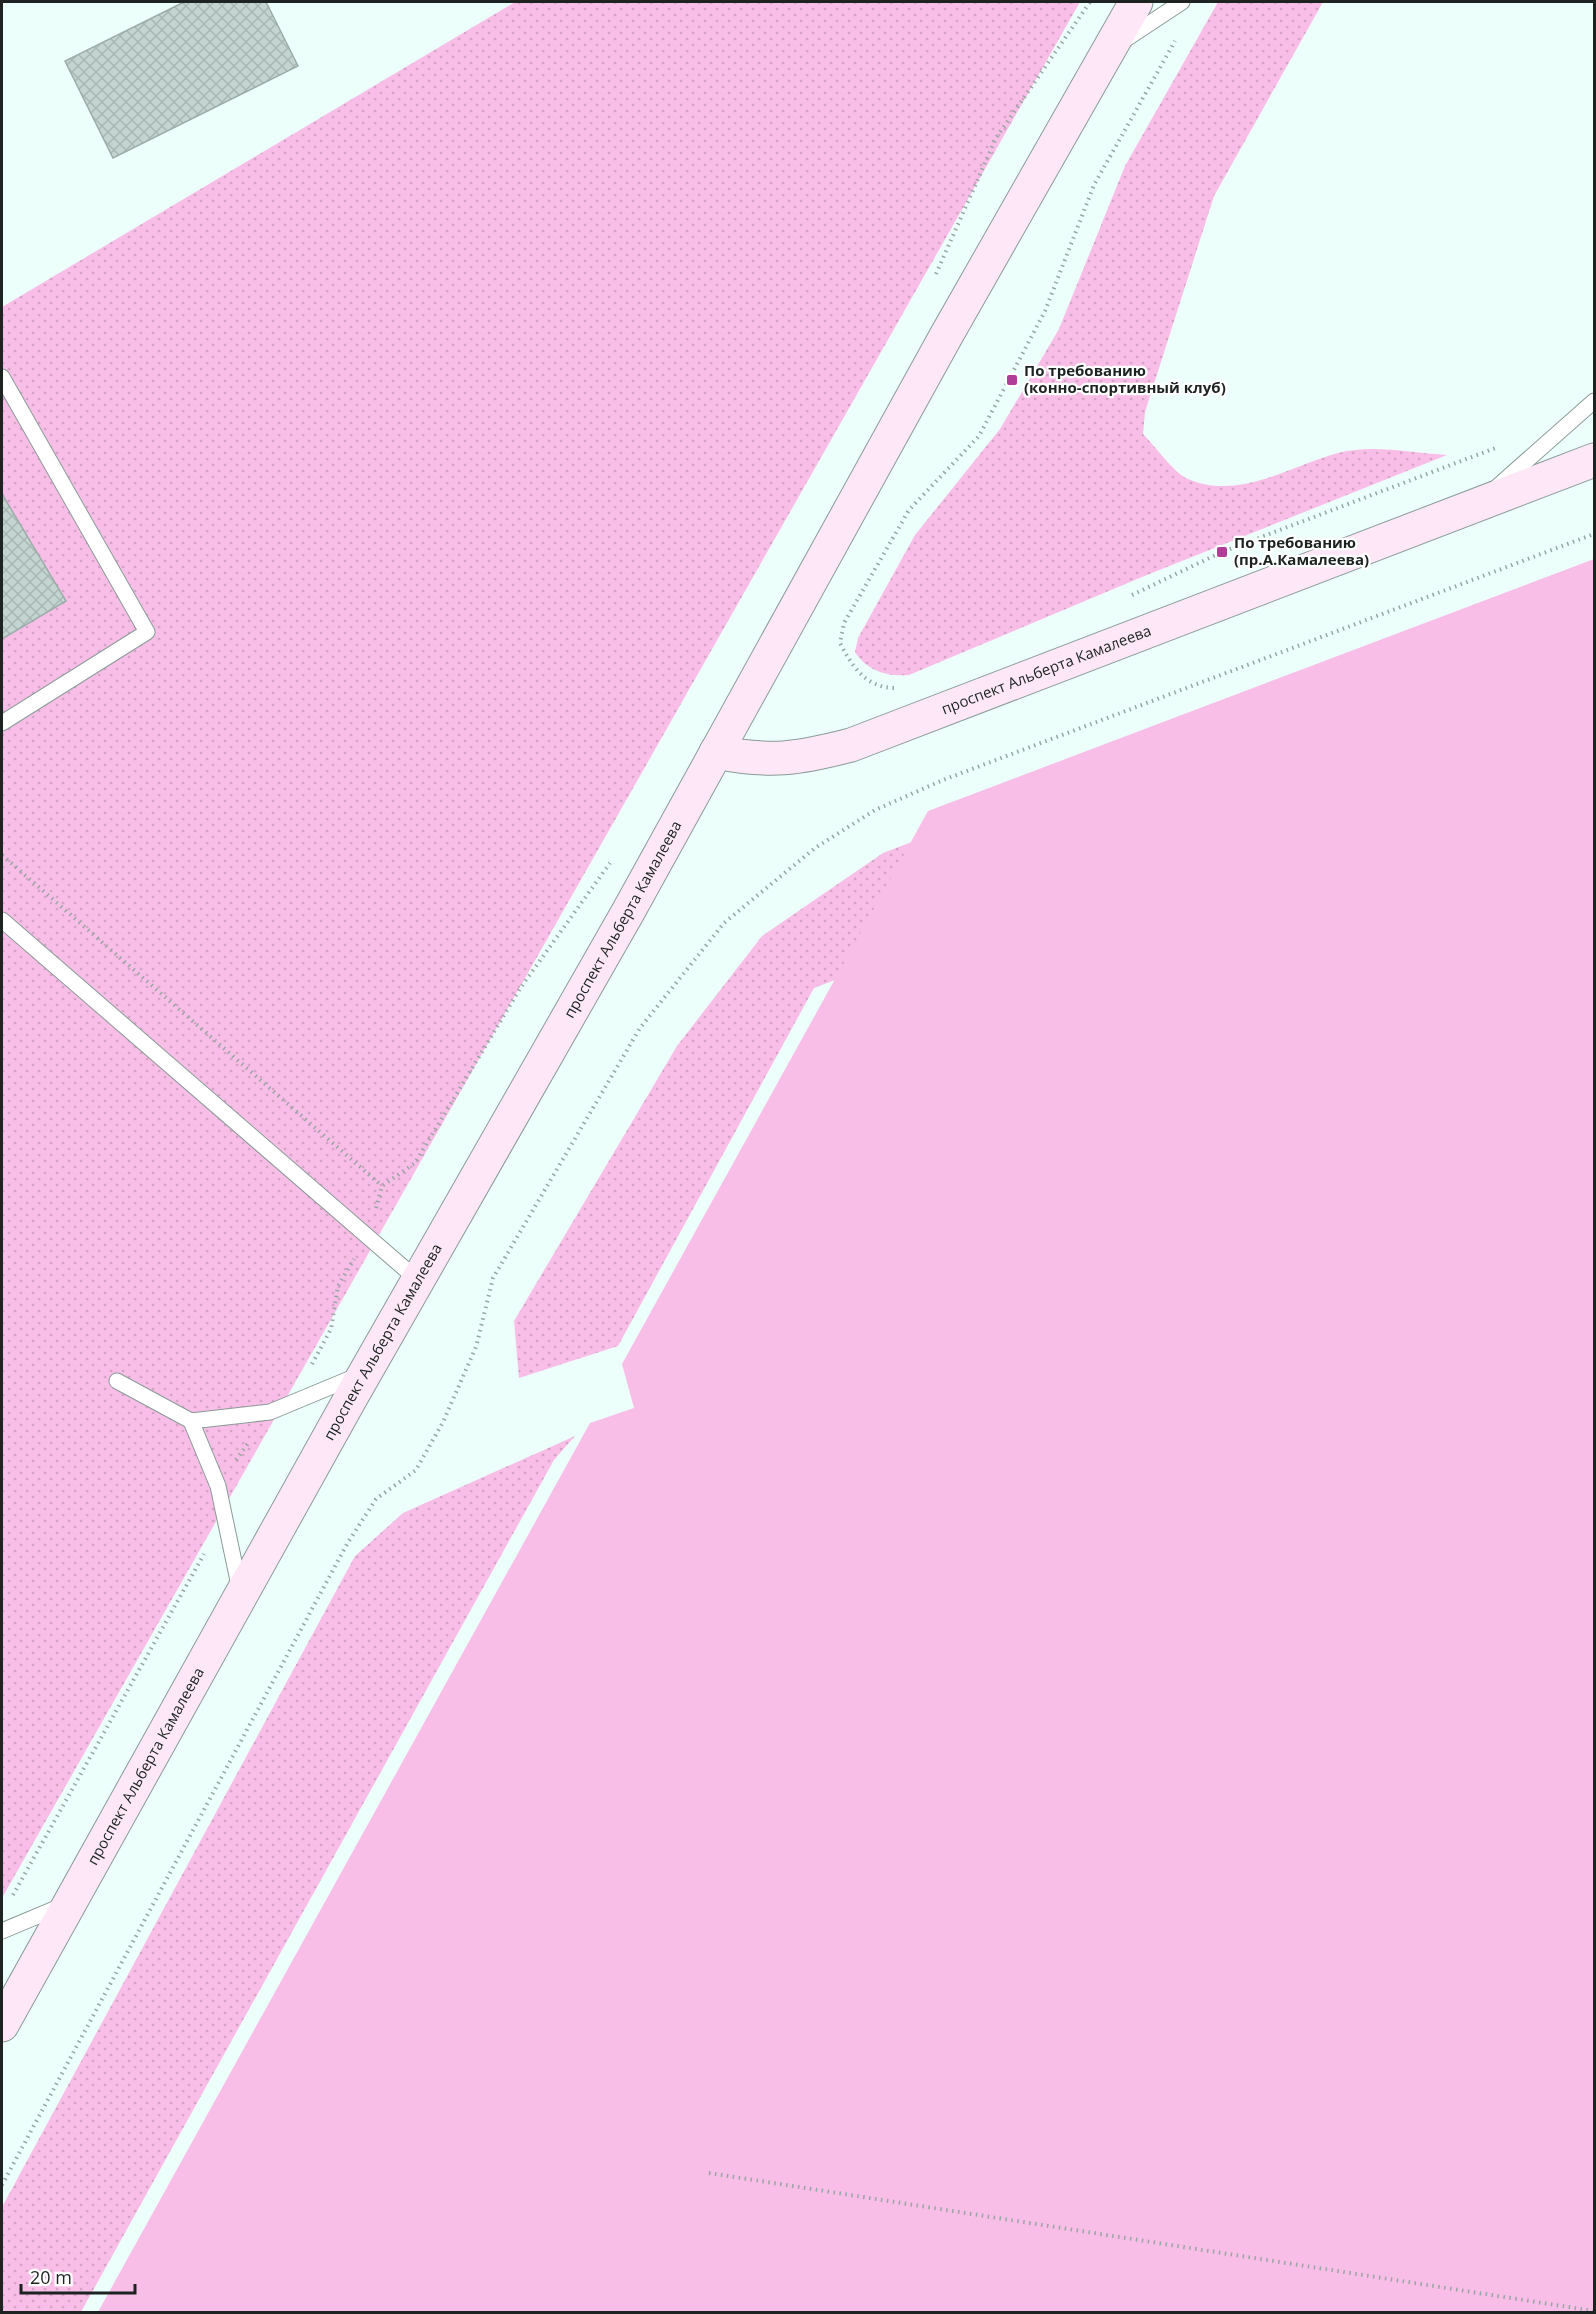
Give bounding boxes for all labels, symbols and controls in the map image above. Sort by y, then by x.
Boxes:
place label: По требованию (конно-спортивный клуб) [1024,360,1226,397]
marker: По требованию (конно-спортивный клуб) [1005,373,1019,387]
place label: По требованию (пр.А.Камалеева) [1234,532,1369,569]
marker: По требованию (пр.А.Камалеева) [1215,545,1229,559]
street label: проспект Альберта Камалеева [938,620,1154,718]
street label: проспект Альберта Камалеева [559,817,685,1021]
street label: проспект Альберта Камалеева [318,1240,446,1444]
street label: проспект Альберта Камалеева [82,1663,208,1868]
scale bar [21,2257,135,2295]
text: 20 m [30,2265,72,2289]

